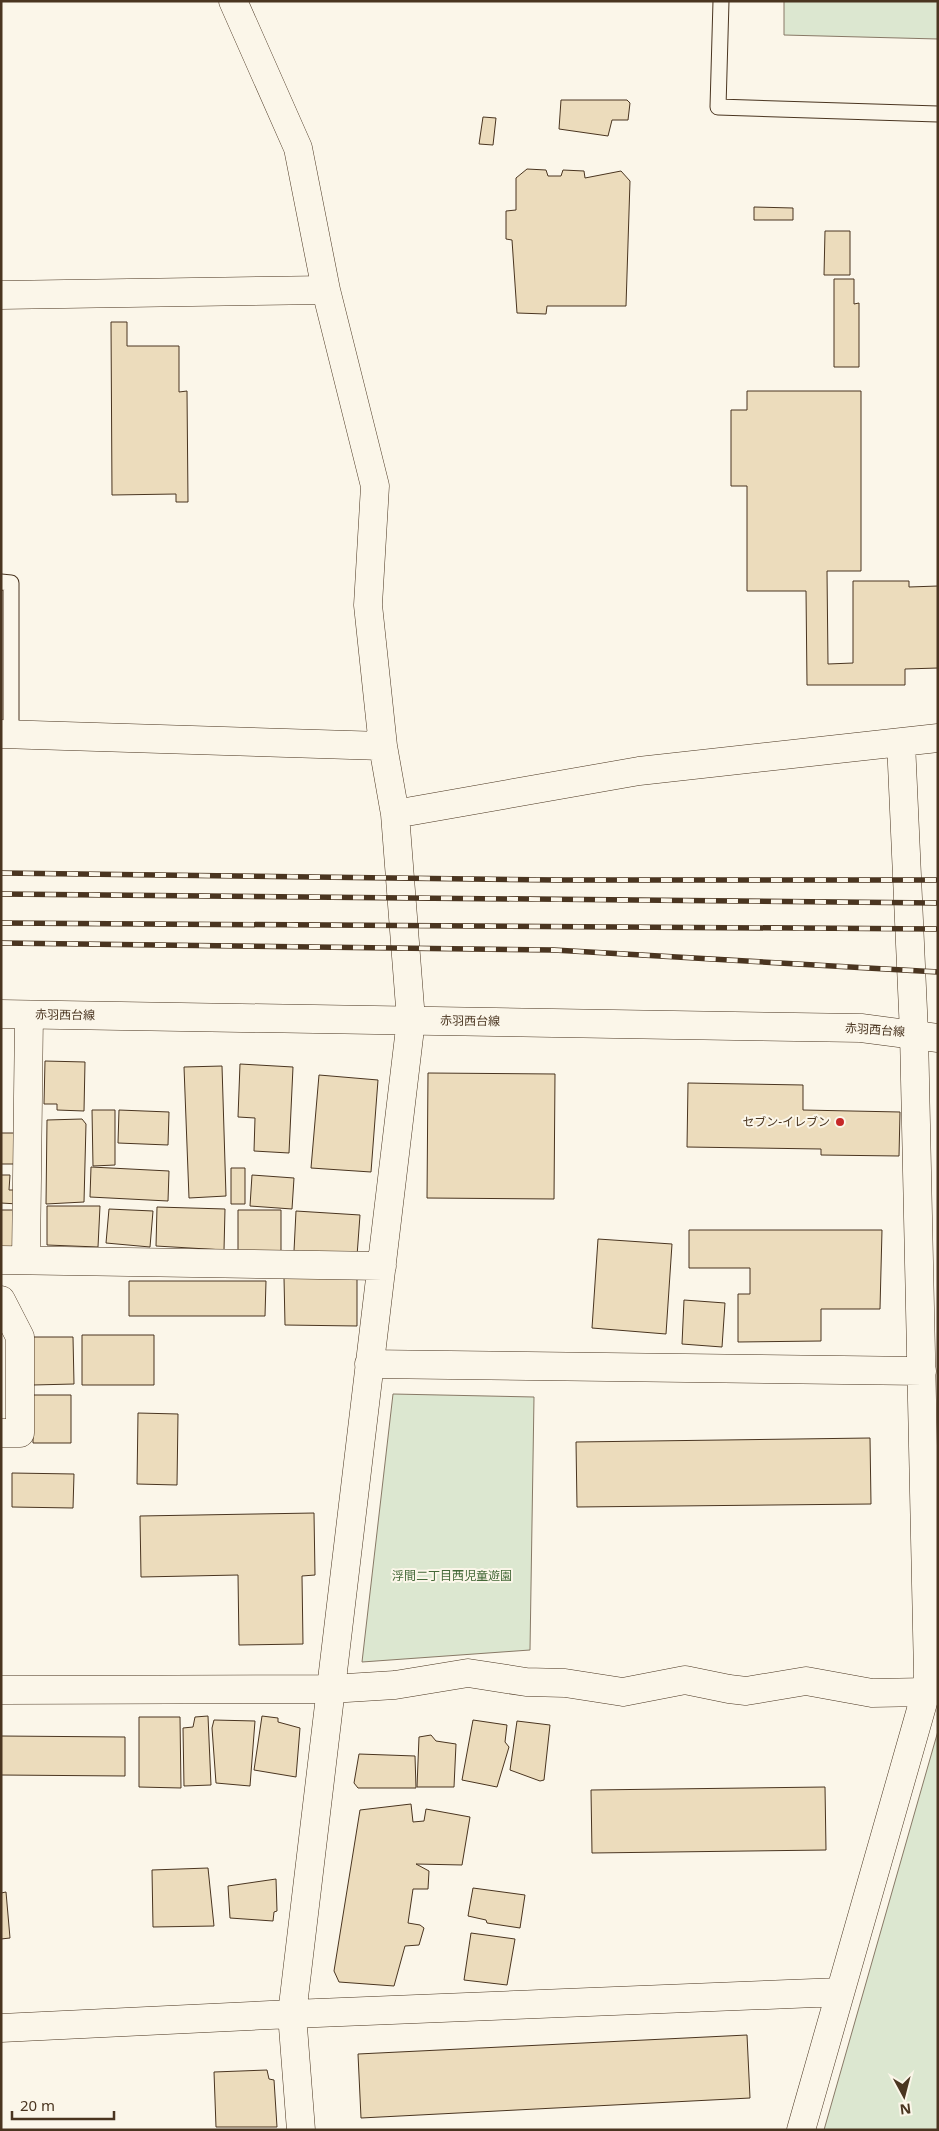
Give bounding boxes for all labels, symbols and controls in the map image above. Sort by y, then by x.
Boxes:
street label: 赤羽西台線 [35,1005,95,1024]
street label: 赤羽西台線 [440,1011,500,1030]
street label: 赤羽西台線 [845,1019,906,1040]
place label: セブン-イレブン [742,1113,830,1130]
marker: セブン-イレブン [834,1116,846,1128]
park label: 浮間二丁目西児童遊園 [392,1567,512,1584]
north arrow [879,2071,929,2121]
scale bar [12,2088,115,2120]
text: 20 m [20,2095,55,2115]
text: N [899,2099,912,2120]

